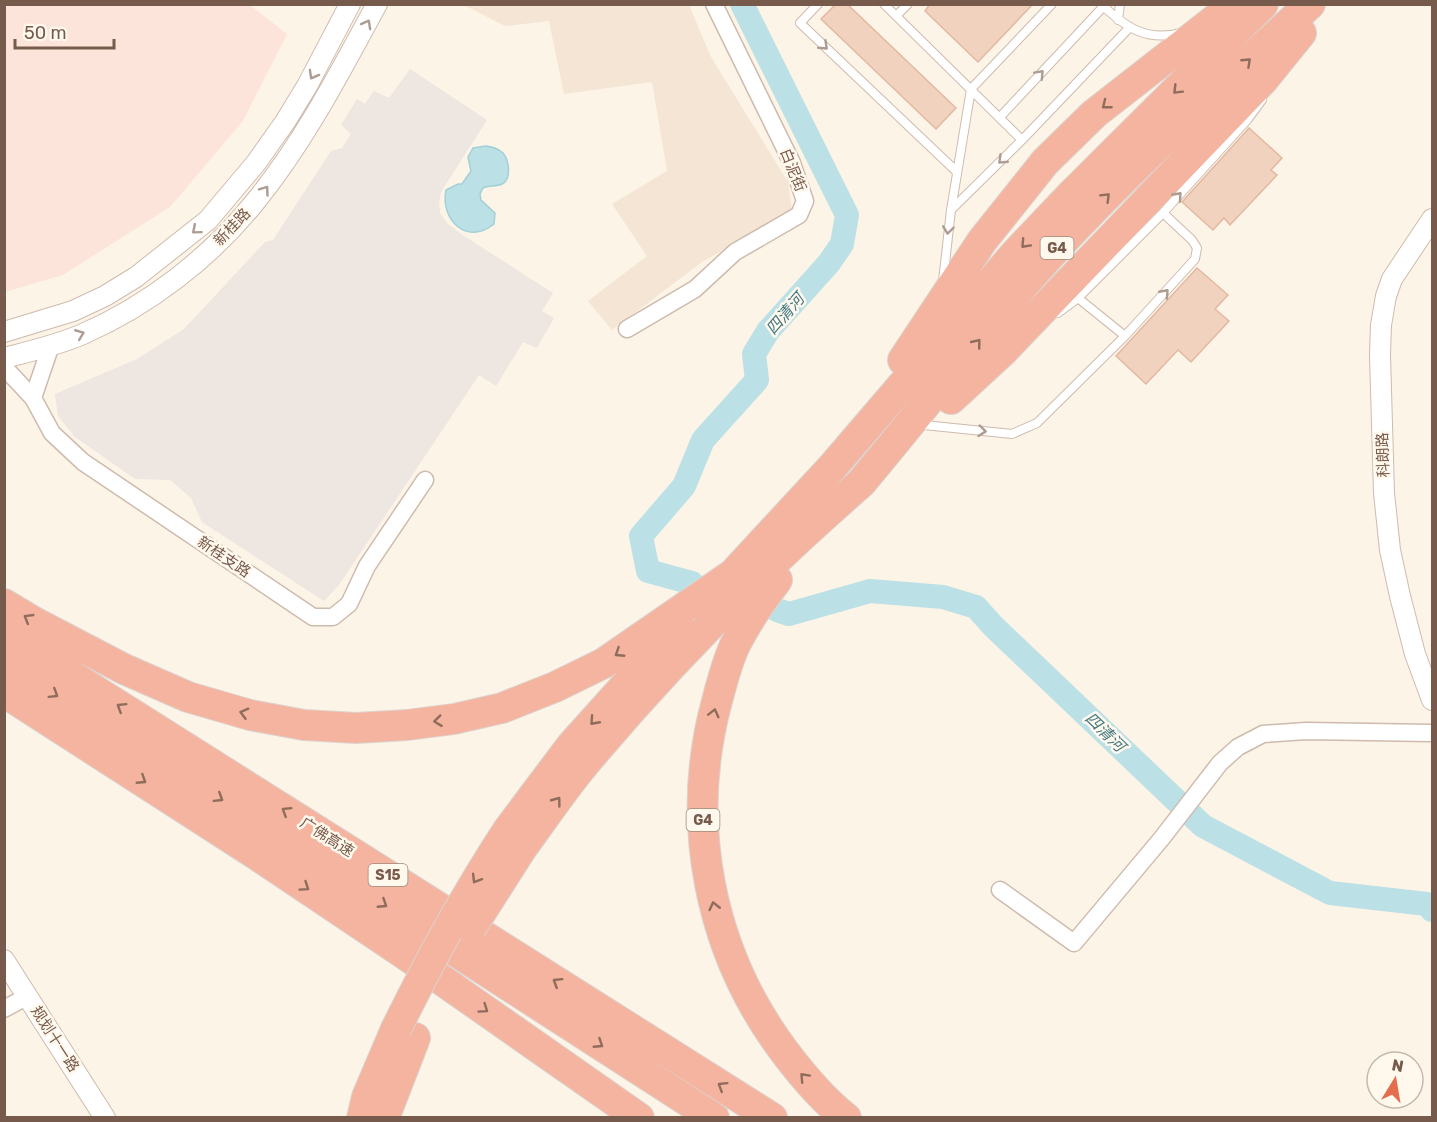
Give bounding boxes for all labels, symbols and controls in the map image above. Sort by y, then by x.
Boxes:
scale bar [15,12,114,50]
one-way arrow [359,19,371,30]
text: 50 m [24,22,67,44]
one-way arrow [816,38,827,49]
one-way arrow [1240,59,1251,70]
one-way arrow [309,69,320,79]
one-way arrow [1033,71,1044,81]
one-way arrow [1173,83,1183,94]
one-way arrow [1102,97,1113,108]
street label: 白泥街 [776,146,810,194]
one-way arrow [998,153,1008,164]
one-way arrow [257,185,268,196]
one-way arrow [1099,193,1110,204]
one-way arrow [1171,193,1182,203]
street label: 新桂路 [210,205,254,249]
one-way arrow [192,222,203,233]
one-way arrow [943,225,955,234]
one-way arrow [1021,237,1032,247]
road number: G4 [1040,237,1074,259]
water label: 四清河 [762,287,810,338]
one-way arrow [1157,289,1168,300]
one-way arrow [74,329,85,341]
one-way arrow [970,339,981,350]
one-way arrow [977,424,987,436]
street label: 科朗路 [1373,432,1393,478]
street label: 新桂支路 [194,533,254,581]
one-way arrow [24,614,34,625]
one-way arrow [615,646,625,658]
one-way arrow [47,687,58,698]
one-way arrow [117,702,127,714]
one-way arrow [240,708,250,720]
one-way arrow [706,708,719,718]
water label: 四清河 [1081,708,1131,758]
one-way arrow [433,714,442,727]
one-way arrow [590,714,601,724]
one-way arrow [136,773,146,785]
one-way arrow [213,791,223,803]
one-way arrow [549,797,560,808]
one-way arrow [282,806,292,818]
road number: G4 [686,809,720,831]
street label: 广佛高速 [297,813,357,861]
road number: S15 [368,864,408,886]
one-way arrow [472,873,484,883]
one-way arrow [299,880,310,891]
one-way arrow [376,897,387,908]
one-way arrow [708,901,721,911]
one-way arrow [553,978,563,990]
one-way arrow [477,1002,488,1013]
street label: 规划十一路 [27,1003,83,1075]
one-way arrow [593,1036,604,1047]
north arrow [1365,1050,1425,1110]
text: N [1390,1055,1405,1076]
one-way arrow [800,1073,811,1083]
one-way arrow [718,1082,728,1094]

